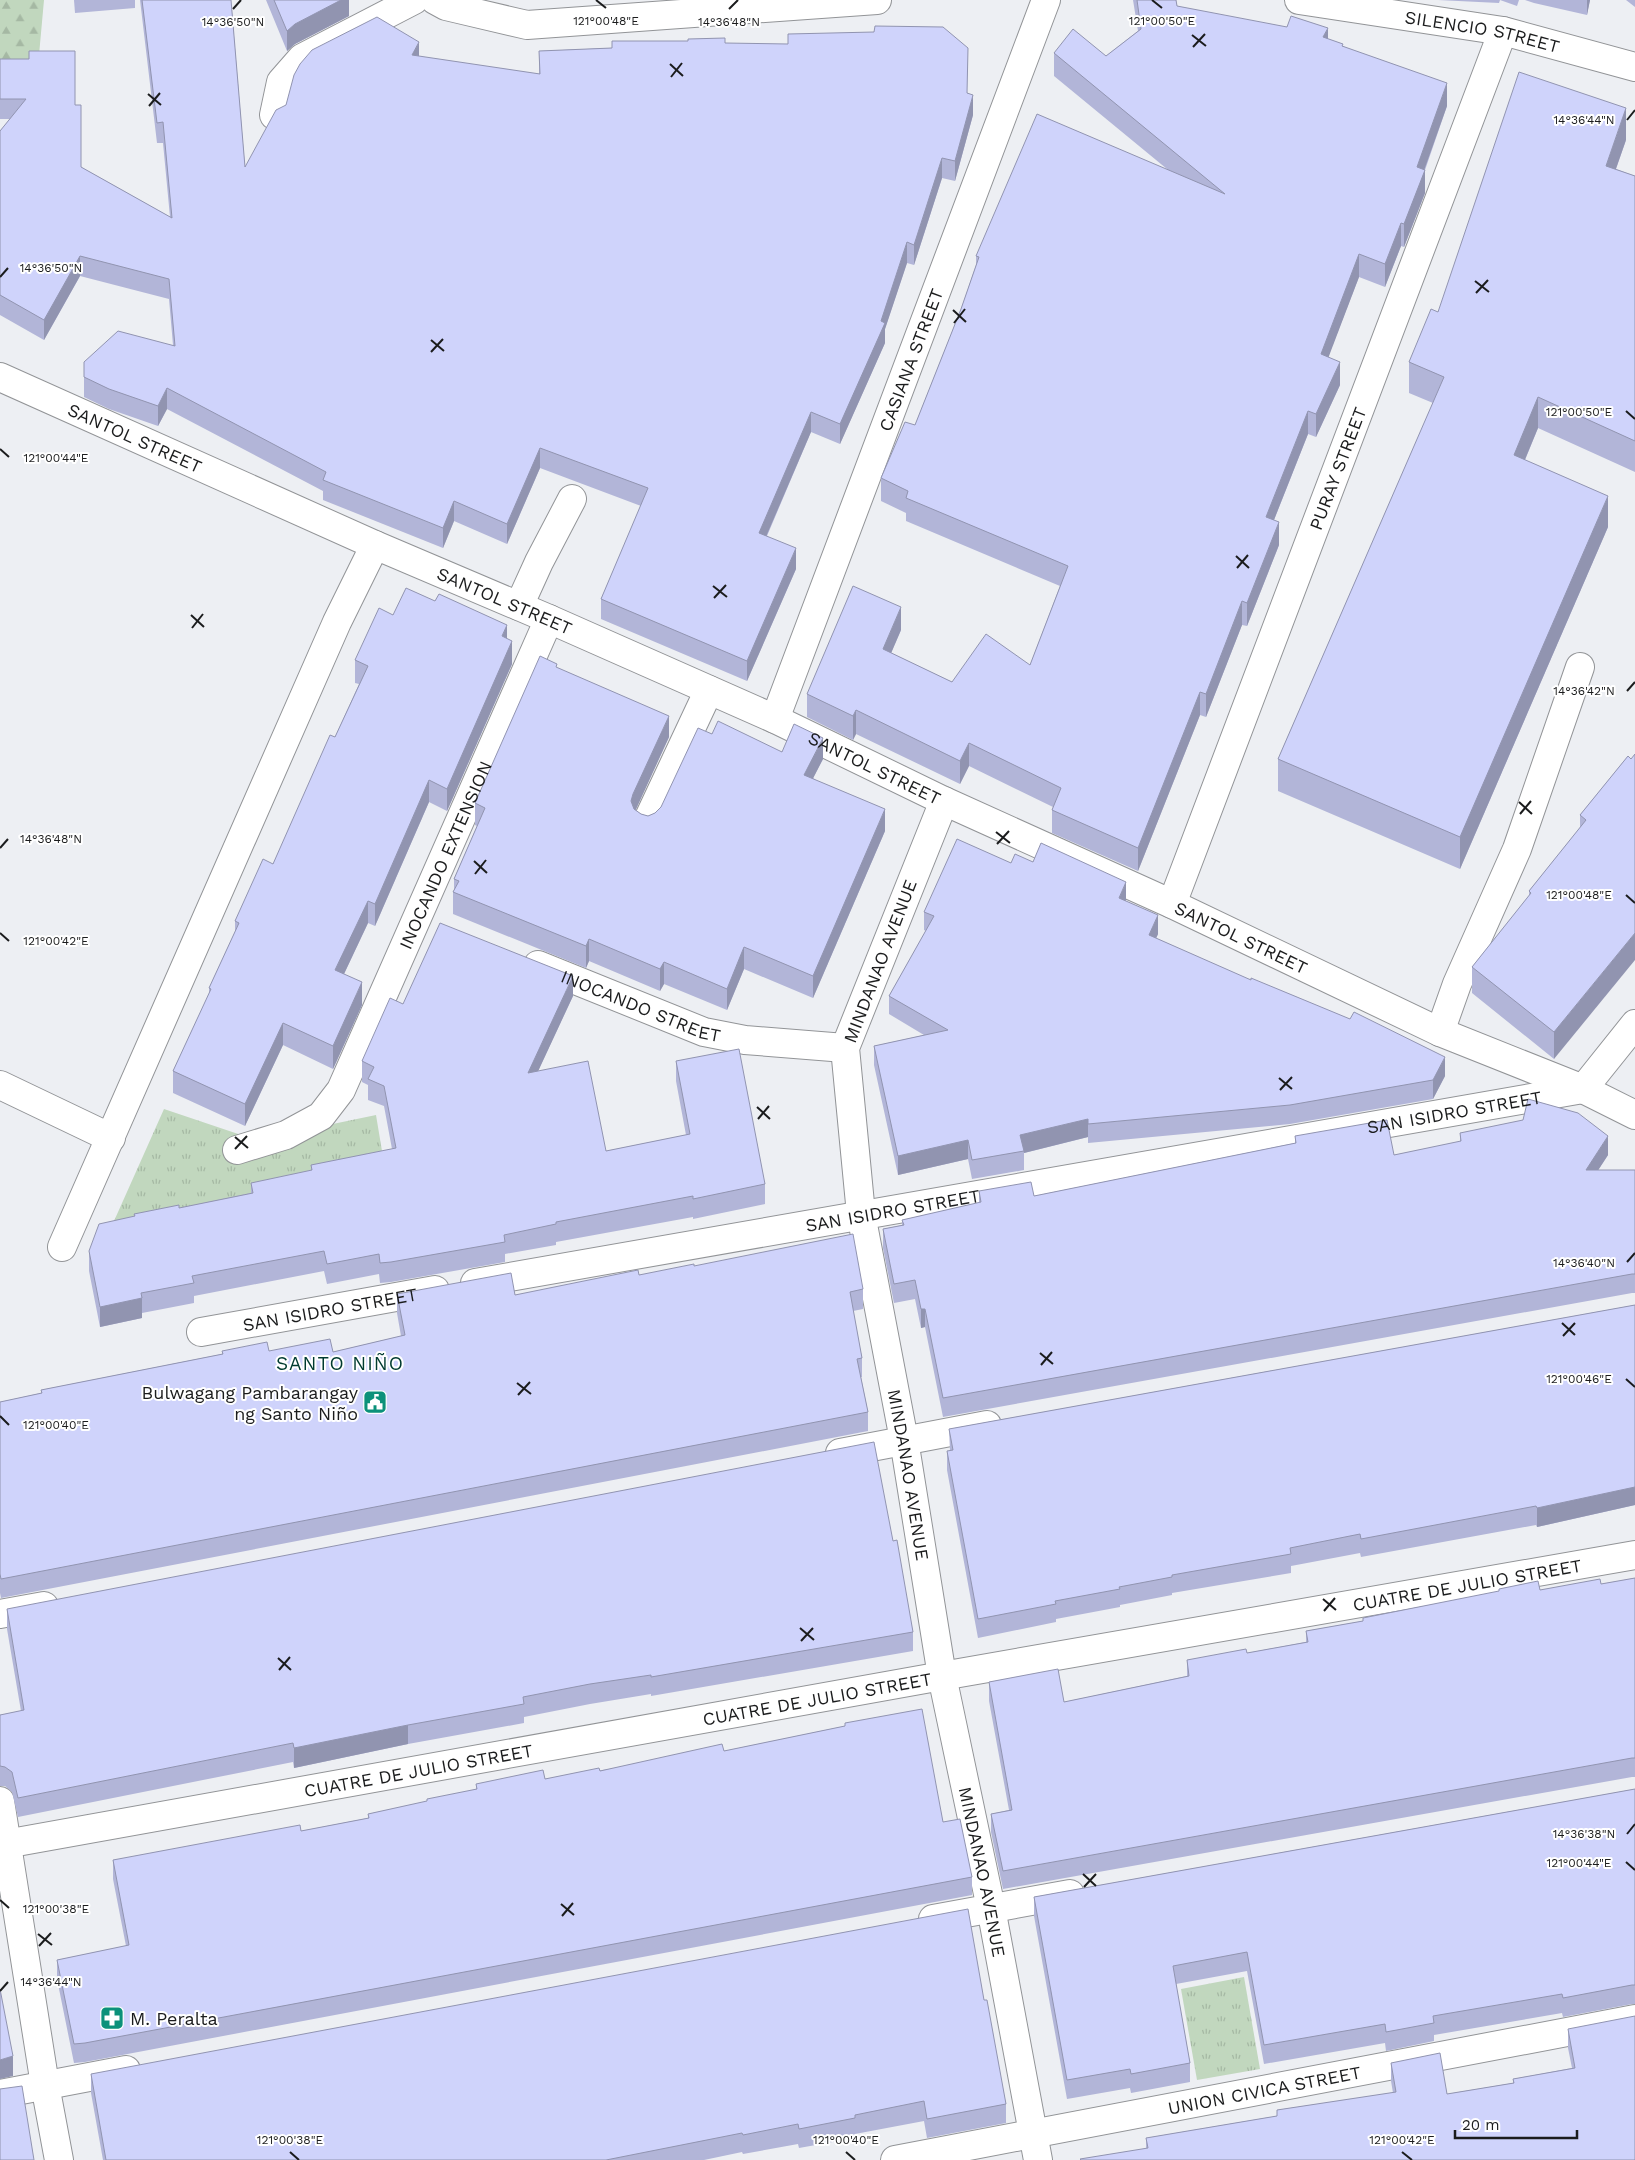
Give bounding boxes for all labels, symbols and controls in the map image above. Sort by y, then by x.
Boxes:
street label: SILENCIO STREET [1404,6,1562,57]
text: 121°00'48"E [573,14,639,28]
text: 121°00'50"E [1129,14,1196,28]
text: 14°36'50"N [202,15,264,29]
text: 14°36'48"N [698,15,760,29]
text: 14°36'44"N [1553,113,1615,127]
text: 14°36'50"N [20,261,82,275]
street label: CASIANA STREET [874,285,947,434]
street label: SANTOL STREET [65,398,205,477]
street label: PURAY STREET [1304,404,1370,533]
text: 121°00'50"E [1546,405,1613,419]
text: 121°00'44"E [23,451,89,465]
street label: SANTOL STREET [434,562,576,638]
text: 14°36'42"N [1553,684,1615,698]
street label: SANTOL STREET [805,726,944,808]
street label: INOCANDO EXTENSION [394,757,496,952]
text: 14°36'48"N [20,832,82,846]
street label: MINDANAO AVENUE [839,876,921,1046]
text: 121°00'48"E [1546,888,1612,902]
street label: SANTOL STREET [1172,896,1311,978]
text: 121°00'42"E [23,934,89,948]
street label: INOCANDO STREET [558,965,723,1046]
street label: SAN ISIDRO STREET [1365,1086,1543,1137]
street label: SAN ISIDRO STREET [804,1184,982,1235]
text: 14°36'40"N [1553,1256,1615,1270]
street label: SAN ISIDRO STREET [241,1283,419,1335]
district label: SANTO NIÑO [276,1352,404,1375]
text: 121°00'46"E [1546,1372,1612,1386]
place label: Bulwagang Pambarangay ng Santo Niño [142,1382,359,1424]
street label: MINDANAO AVENUE [884,1387,934,1562]
public building icon: Bulwagang Pambarangay ng Santo Niño [362,1389,388,1415]
text: 121°00'40"E [23,1418,89,1432]
street label: CUATRE DE JULIO STREET [1351,1554,1583,1615]
street label: CUATRE DE JULIO STREET [701,1668,933,1729]
street label: CUATRE DE JULIO STREET [302,1739,534,1801]
street label: MINDANAO AVENUE [955,1785,1010,1959]
text: 14°36'38"N [1553,1827,1615,1841]
text: 121°00'44"E [1546,1856,1612,1870]
text: 121°00'38"E [23,1902,90,1916]
text: 14°36'44"N [20,1975,82,1989]
pharmacy icon: M. Peralta [99,2005,125,2031]
place label: M. Peralta [130,2008,218,2029]
street label: UNION CIVICA STREET [1166,2061,1363,2118]
scale bar [1455,2108,1578,2140]
text: 20 m [1462,2116,1500,2134]
text: 121°00'38"E [257,2133,324,2147]
text: 121°00'40"E [813,2133,879,2147]
text: 121°00'42"E [1369,2133,1435,2147]

